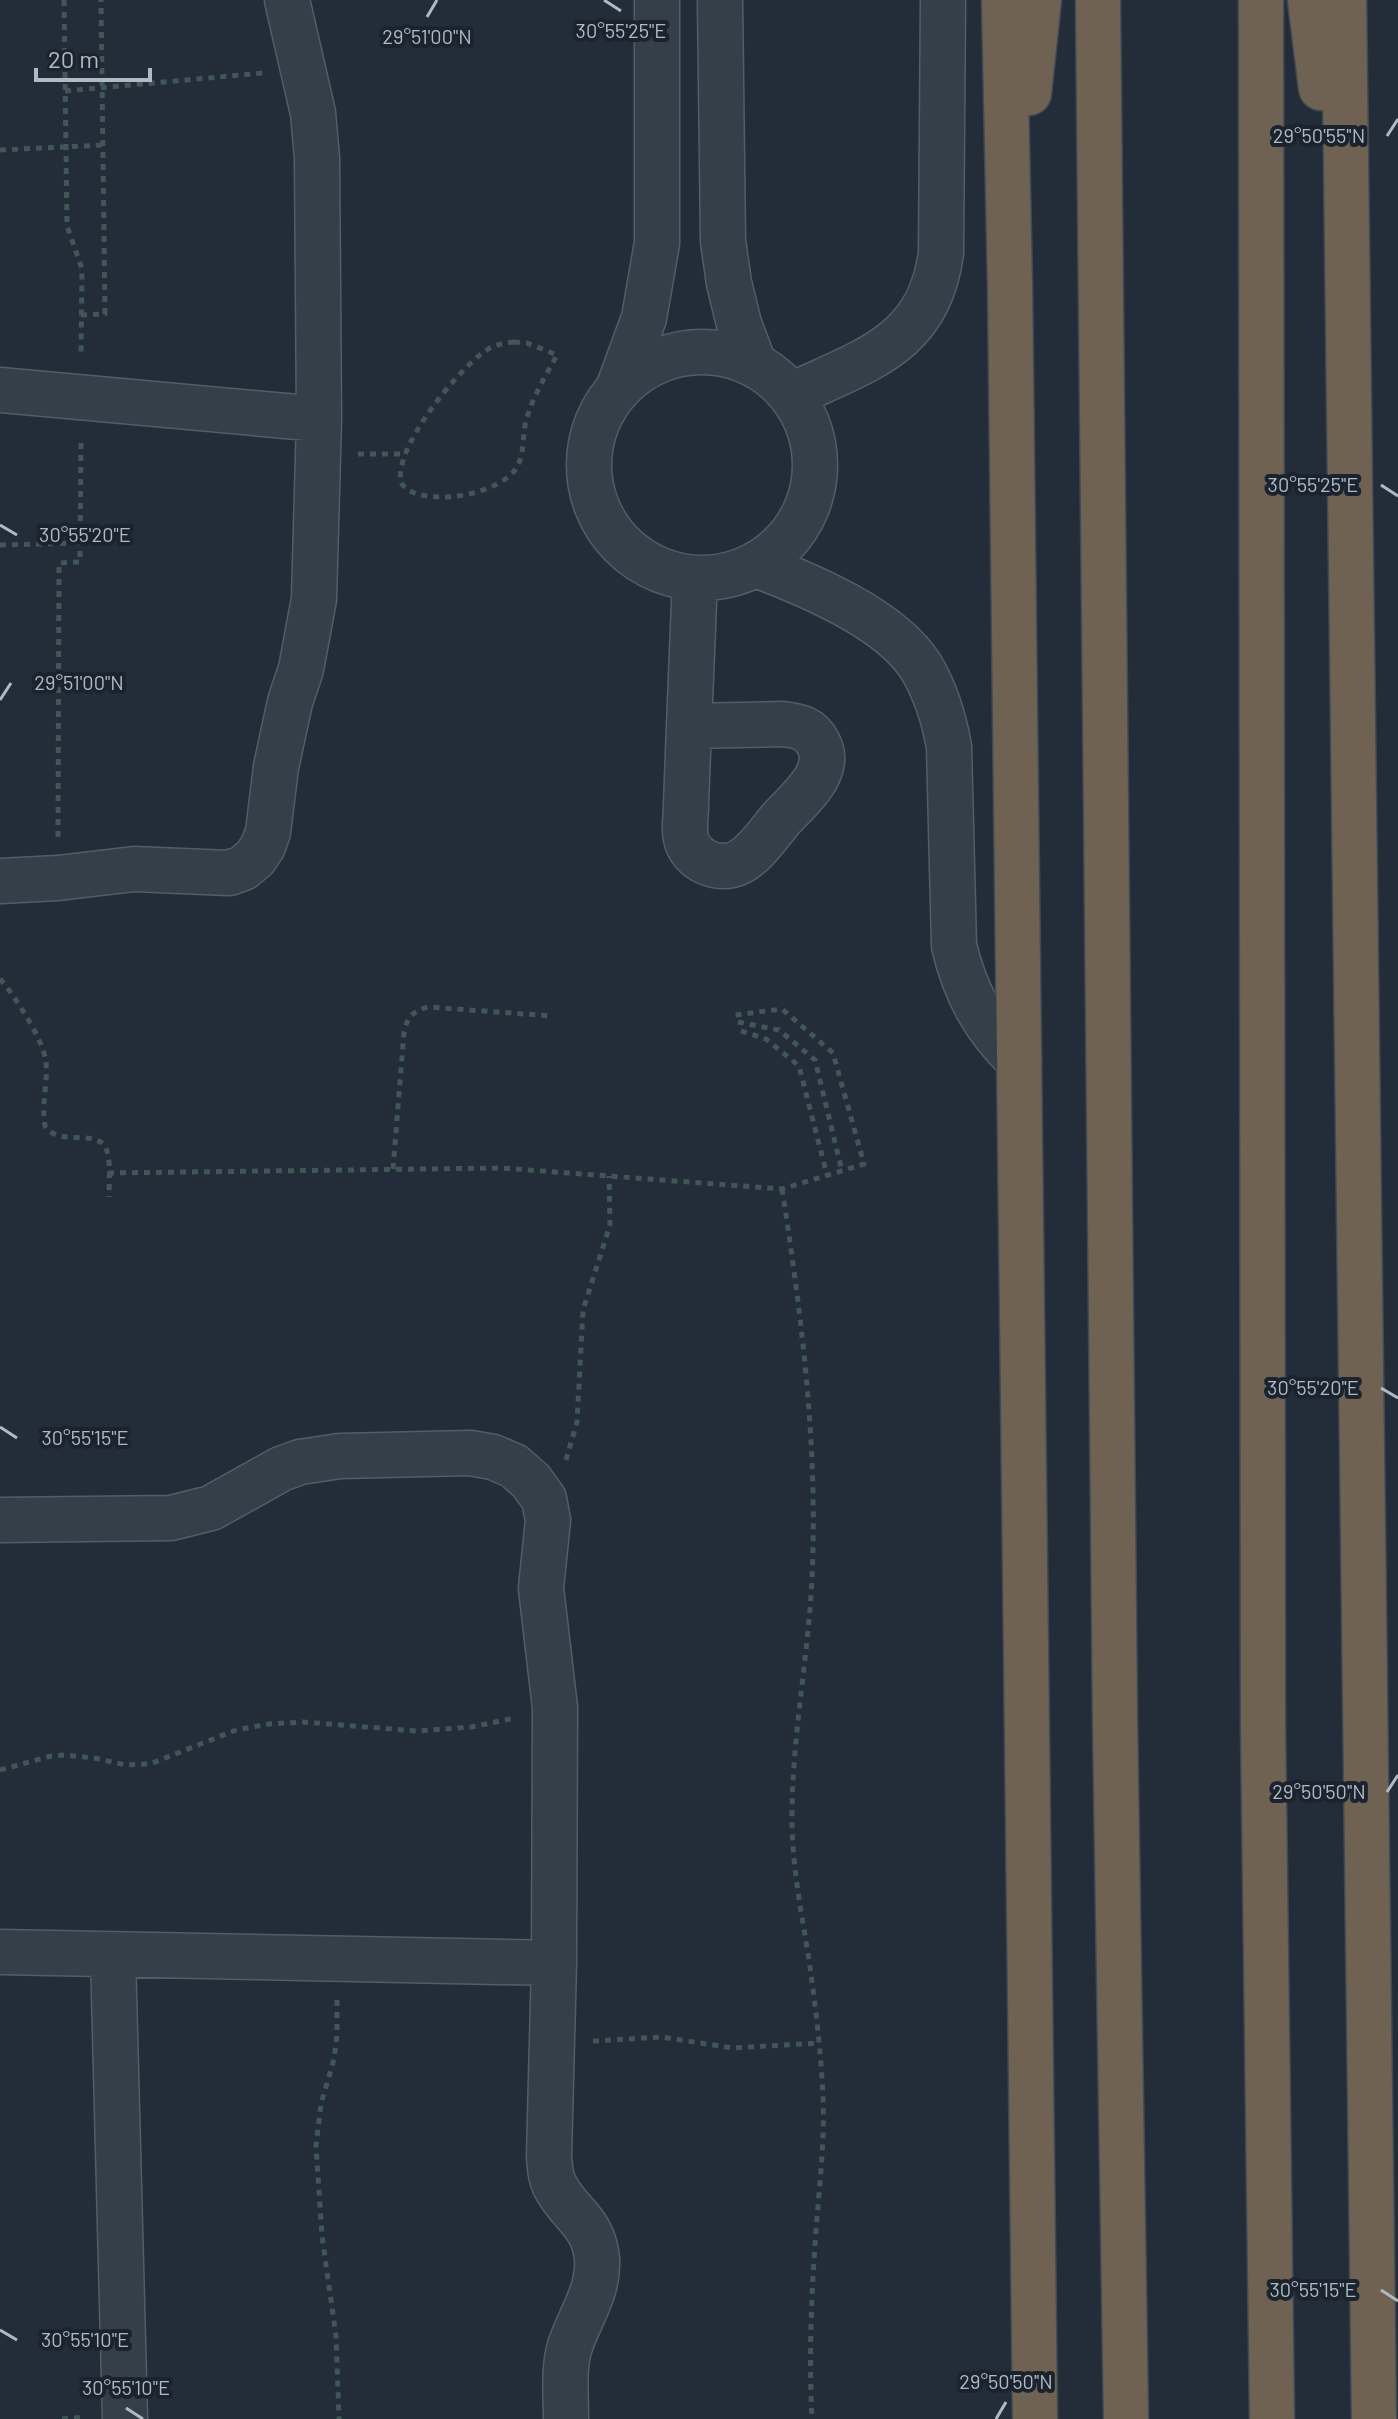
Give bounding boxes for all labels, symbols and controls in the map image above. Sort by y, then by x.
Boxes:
text: 30°55'25"E [576,18,666,42]
text: 29°51'00"N [382,24,472,48]
scale bar [36,32,150,82]
text: 20 m [48,44,99,73]
text: 29°50'55"N [1273,123,1365,147]
text: 30°55'25"E [1268,472,1358,496]
text: 30°55'20"E [39,522,131,546]
text: 29°51'00"N [34,670,124,694]
text: 30°55'20"E [1267,1375,1359,1399]
text: 30°55'15"E [41,1425,129,1449]
text: 29°50'50"N [1272,1779,1366,1803]
text: 30°55'15"E [1269,2277,1357,2301]
text: 30°55'10"E [41,2327,129,2351]
text: 29°50'50"N [959,2369,1053,2393]
text: 30°55'10"E [82,2375,170,2399]

